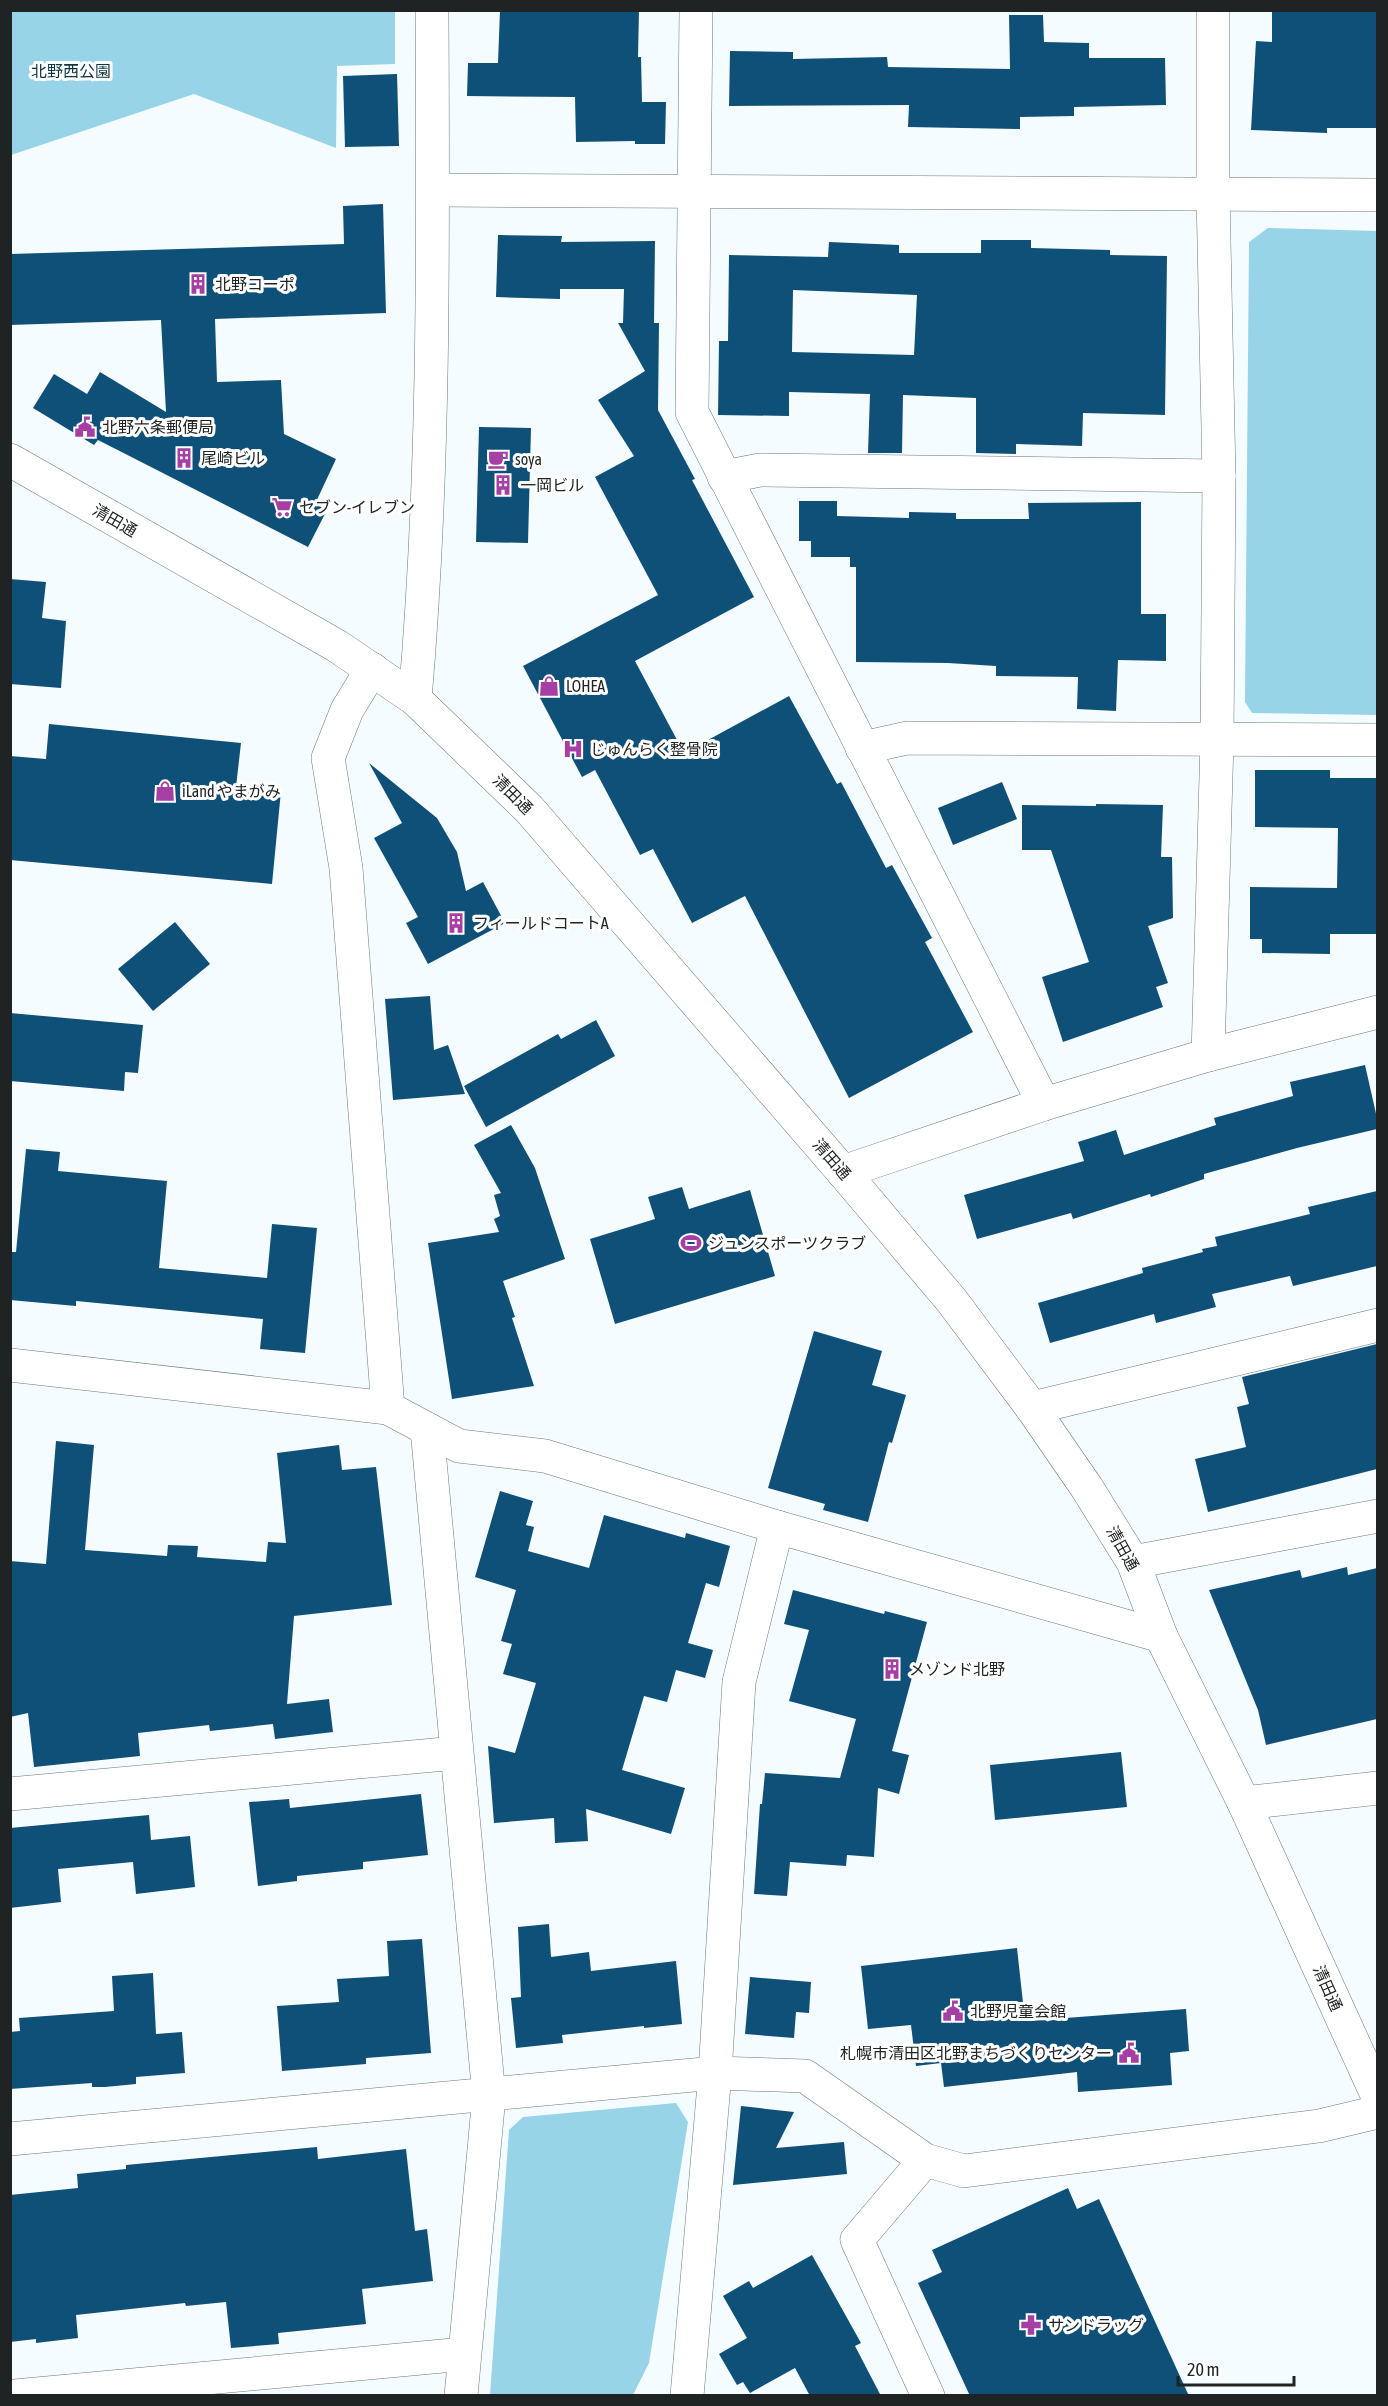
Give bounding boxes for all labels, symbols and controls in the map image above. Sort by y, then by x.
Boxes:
park label: 北野西公園 [31,62,111,80]
building icon: 北野コーポ [186,272,210,296]
place label: 北野コーポ [215,275,295,293]
public building icon: 北野六条郵便局 [73,415,97,439]
place label: 北野六条郵便局 [102,418,214,436]
building icon: 尾崎ビル [172,446,196,470]
cafe icon: soya [486,447,510,471]
place label: 尾崎ビル [201,449,265,467]
place label: soya [515,450,542,469]
building icon: 一岡ビル [491,473,515,497]
place label: 一岡ビル [520,476,584,494]
supermarket icon: セブン-イレブン [270,495,294,519]
place label: セブン-イレブン [299,498,415,516]
street label: 清田通 [90,500,140,540]
shop icon: LOHEA [537,674,561,698]
place label: LOHEA [566,677,605,695]
hospital icon: じゅんらく整骨院 [561,737,585,761]
place label: じゅんらく整骨院 [590,740,718,758]
street label: 清田通 [490,771,536,817]
shop icon: iLand やまがみ [153,779,177,803]
place label: iLand やまがみ [182,782,281,800]
building icon: フィールドコートA [444,911,468,935]
place label: フィールドコートA [473,914,609,932]
street label: 清田通 [809,1135,855,1183]
sports icon: ジュンスポーツクラブ [679,1231,703,1255]
place label: ジュンスポーツクラブ [708,1234,866,1252]
street label: 清田通 [1103,1523,1143,1573]
building icon: メゾンド北野 [880,1657,904,1681]
place label: メゾンド北野 [909,1660,1005,1678]
street label: 清田通 [1310,1962,1346,2014]
public building icon: 北野児童会館 [941,1999,965,2023]
place label: 北野児童会館 [970,2002,1066,2020]
public building icon: 札幌市清田区北野まちづくりセンター [1117,2041,1141,2065]
place label: 札幌市清田区北野まちづくりセンター [840,2044,1112,2062]
pharmacy icon: サンドラッグ [1019,2313,1043,2337]
place label: サンドラッグ [1048,2316,1144,2334]
scale bar [1178,2349,1294,2387]
text: 20 m [1187,2359,1219,2380]

